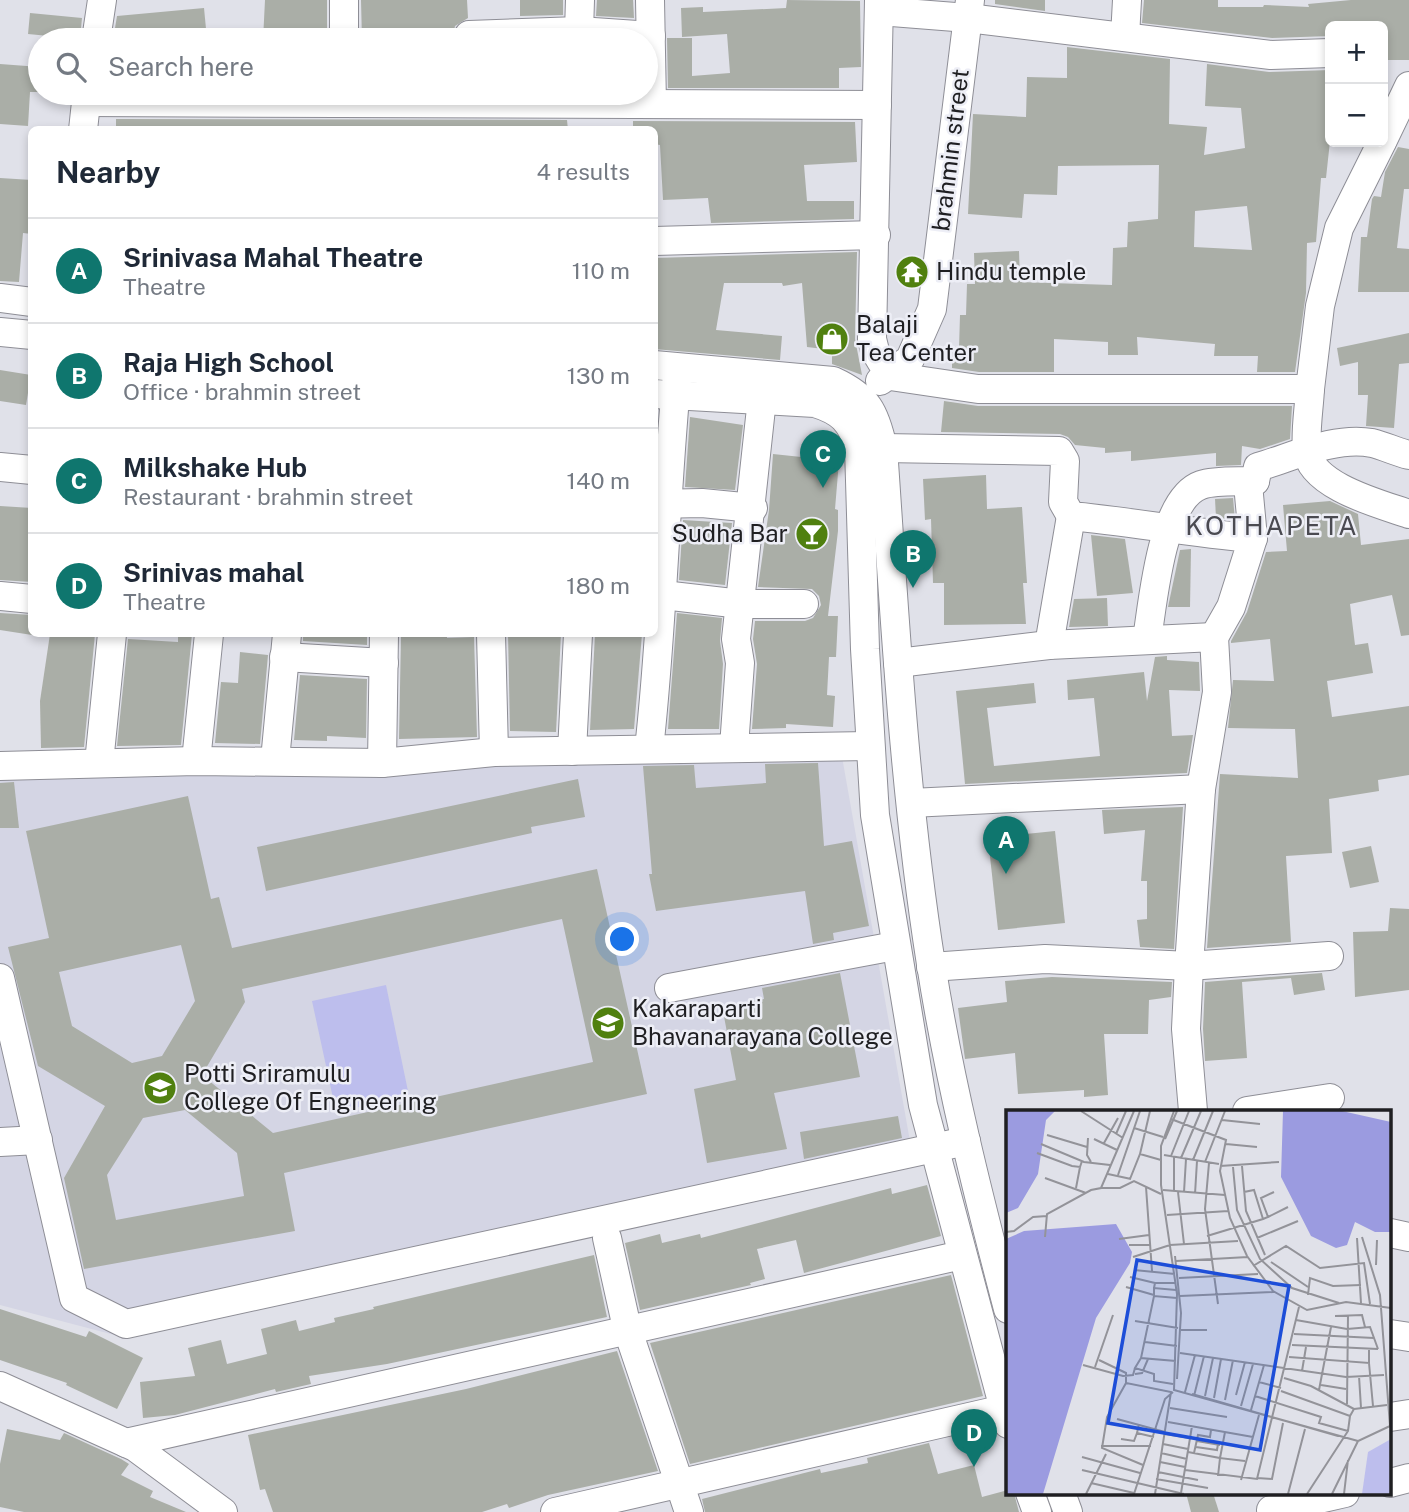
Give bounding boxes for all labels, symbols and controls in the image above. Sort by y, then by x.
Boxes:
map controls [1325,21,1388,147]
button: + [1325,21,1388,84]
search box [28,28,658,105]
icon: search [52,48,90,86]
text: Search here [108,51,254,82]
street label: brahmin street [926,67,974,233]
button: − [1325,84,1388,147]
text: Nearby [56,154,160,190]
text: 4 results [536,158,630,185]
text: Srinivasa Mahal Theatre [123,242,423,273]
temple icon: Hindu temple [893,253,931,291]
text: A [71,257,87,284]
text: 110 m [572,257,630,284]
place label: Hindu temple [936,257,1086,285]
text: Theatre [123,273,206,300]
place label: Balaji Tea Center [856,310,977,366]
shop icon: Balaji Tea Center [813,320,851,358]
text: Raja High School [123,347,334,378]
text: B [71,362,87,389]
text: 130 m [567,362,630,389]
text: Office · brahmin street [123,378,361,405]
pin: C [800,430,846,488]
text: Milkshake Hub [123,452,307,483]
text: C [71,467,87,494]
text: 140 m [567,467,630,494]
text: Restaurant · brahmin street [123,483,413,510]
district label: KOTHAPETA [1185,510,1359,541]
bar icon: Sudha Bar [793,515,831,553]
place label: Sudha Bar [672,519,788,547]
pin: B [890,530,936,588]
text: Srinivas mahal [123,557,305,588]
text: D [71,572,87,599]
text: 180 m [566,572,630,599]
text: Theatre [123,588,206,615]
pin: A [983,816,1029,874]
your location [605,922,639,956]
place label: Kakaraparti Bhavanarayana College [632,994,893,1050]
school or university icon: Kakaraparti Bhavanarayana College [589,1004,627,1042]
place label: Potti Sriramulu College Of Engneering [184,1059,437,1115]
school or university icon: Potti Sriramulu College Of Engneering [141,1069,179,1107]
inset map [1006,1110,1392,1494]
pin: D [951,1409,997,1467]

